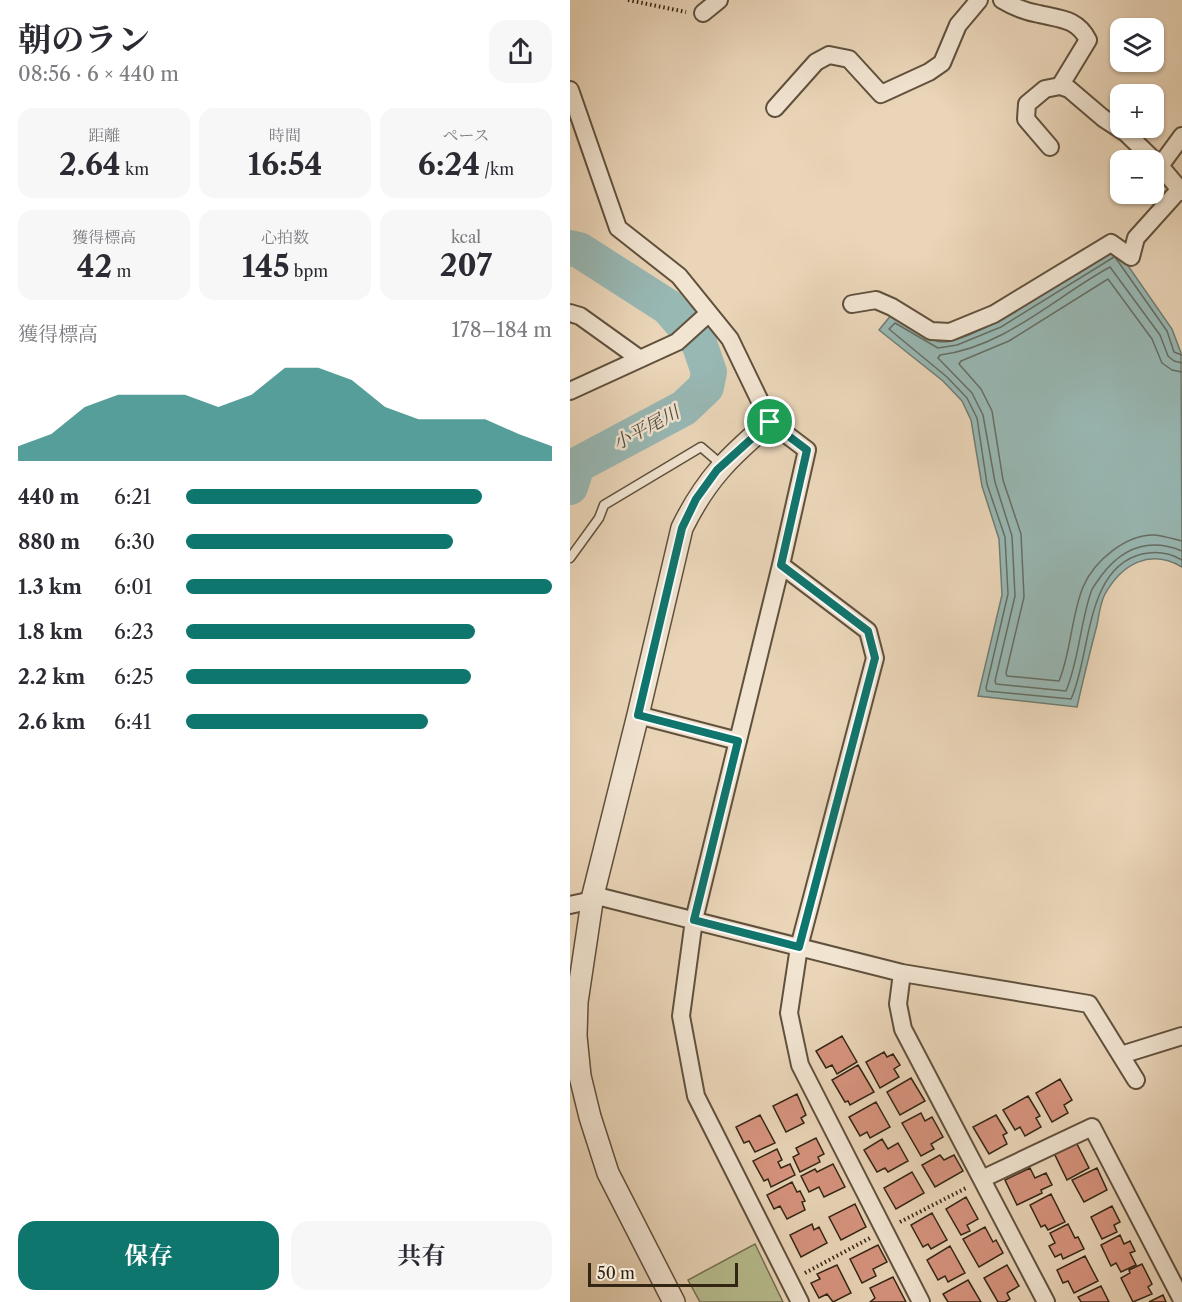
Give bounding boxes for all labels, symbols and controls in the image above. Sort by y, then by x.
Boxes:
map controls [1110,18,1164,204]
button: layers [1110,18,1164,72]
text: 朝のラン [18,19,150,60]
button: share [489,20,552,83]
text: 08:56 · 6 × 440 m [18,62,179,86]
button: + [1110,84,1164,138]
text: 距離 [88,125,120,145]
text: 時間 [269,125,301,145]
text: ペース [442,125,490,145]
text: 2.64 [59,146,121,183]
text: 16:54 [248,146,322,183]
text: 6:24 [418,146,480,183]
button: − [1110,150,1164,204]
text: km [121,159,149,179]
text: /km [480,159,514,179]
text: 獲得標高 [72,227,136,247]
text: 心拍数 [261,227,309,247]
text: kcal [451,227,481,247]
text: 207 [440,247,492,284]
text: 42 [77,248,112,285]
text: 145 [242,248,290,285]
text: m [112,261,131,281]
text: bpm [290,261,328,281]
text: 178–184 m [451,318,552,342]
text: 獲得標高 [18,322,98,346]
pin [744,396,795,447]
water label: 小平尾川 [609,400,685,455]
icon: arrive [753,405,786,438]
text: 440 m [18,485,79,509]
text: 6:21 [114,485,151,509]
text: 880 m [18,530,80,554]
text: 6:30 [114,530,155,554]
text: 1.3 km [18,575,82,599]
text: 6:01 [114,575,152,599]
text: 1.8 km [18,620,83,644]
text: 6:23 [114,620,154,644]
text: 2.2 km [18,665,85,689]
text: 6:25 [114,665,154,689]
text: 2.6 km [18,710,85,734]
text: 6:41 [114,710,151,734]
button: 保存 [18,1221,279,1290]
button: 共有 [291,1221,552,1290]
scale bar [588,1260,738,1288]
text: 50 m [597,1263,635,1283]

